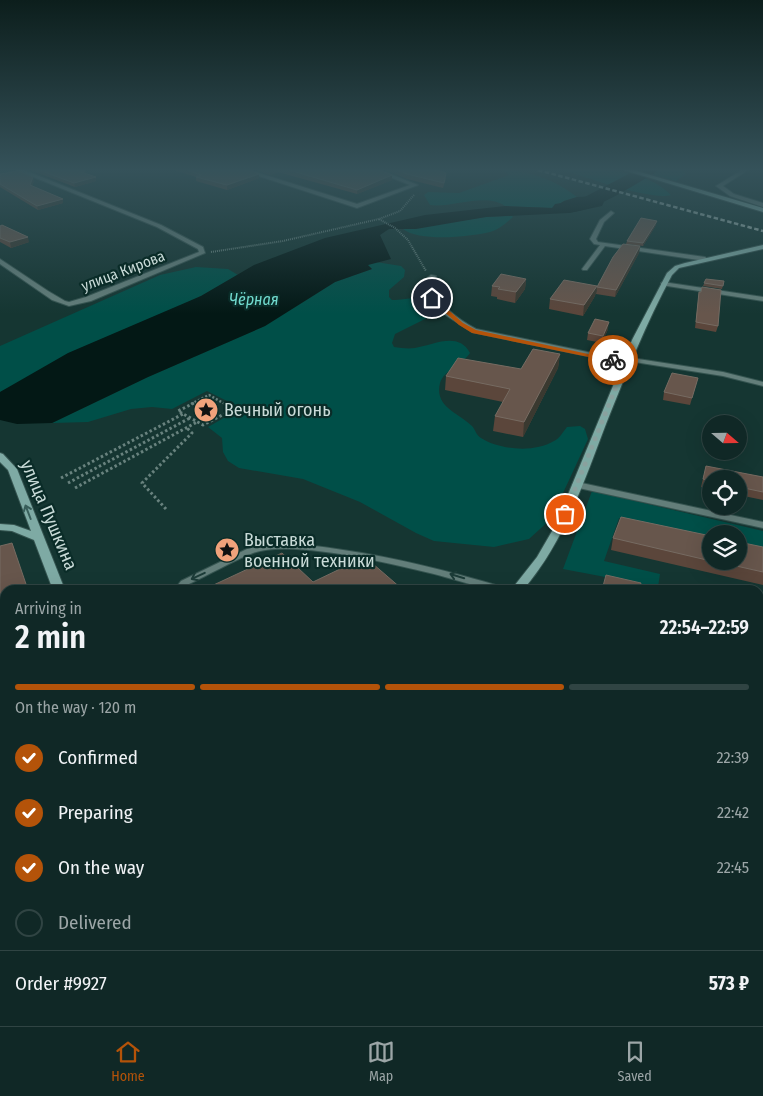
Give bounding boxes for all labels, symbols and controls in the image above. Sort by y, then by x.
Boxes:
street label: улица Кирова [79,247,167,295]
pin [411,277,453,319]
icon: home [418,284,446,312]
water label: Чёрная [229,290,279,309]
courier [588,335,638,385]
icon: bike [599,346,627,374]
place icon: Вечный огонь [193,397,219,423]
place label: Вечный огонь [224,399,330,421]
north arrow [702,415,748,460]
map controls [702,415,747,570]
street label: улица Пушкина [16,457,82,574]
button: locate [702,470,747,515]
pin [544,493,586,535]
icon: bag [551,500,579,528]
one-way arrow [23,505,32,521]
button: layers [702,525,747,570]
place label: Выставка военной техники [244,529,375,572]
place icon: Выставка военной техники [214,537,240,563]
one-way arrow [449,570,465,580]
one-way arrow [191,572,206,581]
text: Arriving in [15,599,82,618]
text: 22:54–22:59 [660,616,749,639]
text: 2 min [15,618,86,656]
text: On the way · 120 m [15,698,136,717]
icon: check [15,744,43,772]
text: Confirmed [58,746,138,769]
text: 22:39 [717,748,749,767]
icon: check [15,799,43,827]
text: Preparing [58,801,133,824]
text: 22:42 [717,803,749,822]
icon: check [15,854,43,882]
text: On the way [58,856,144,879]
text: 22:45 [717,858,749,877]
text: Delivered [58,911,132,934]
text: Order #9927 [15,972,107,995]
text: 573 ₽ [709,972,749,995]
tab: Home [111,1038,145,1085]
tab: Map [367,1038,395,1085]
tab: Saved [618,1038,652,1085]

